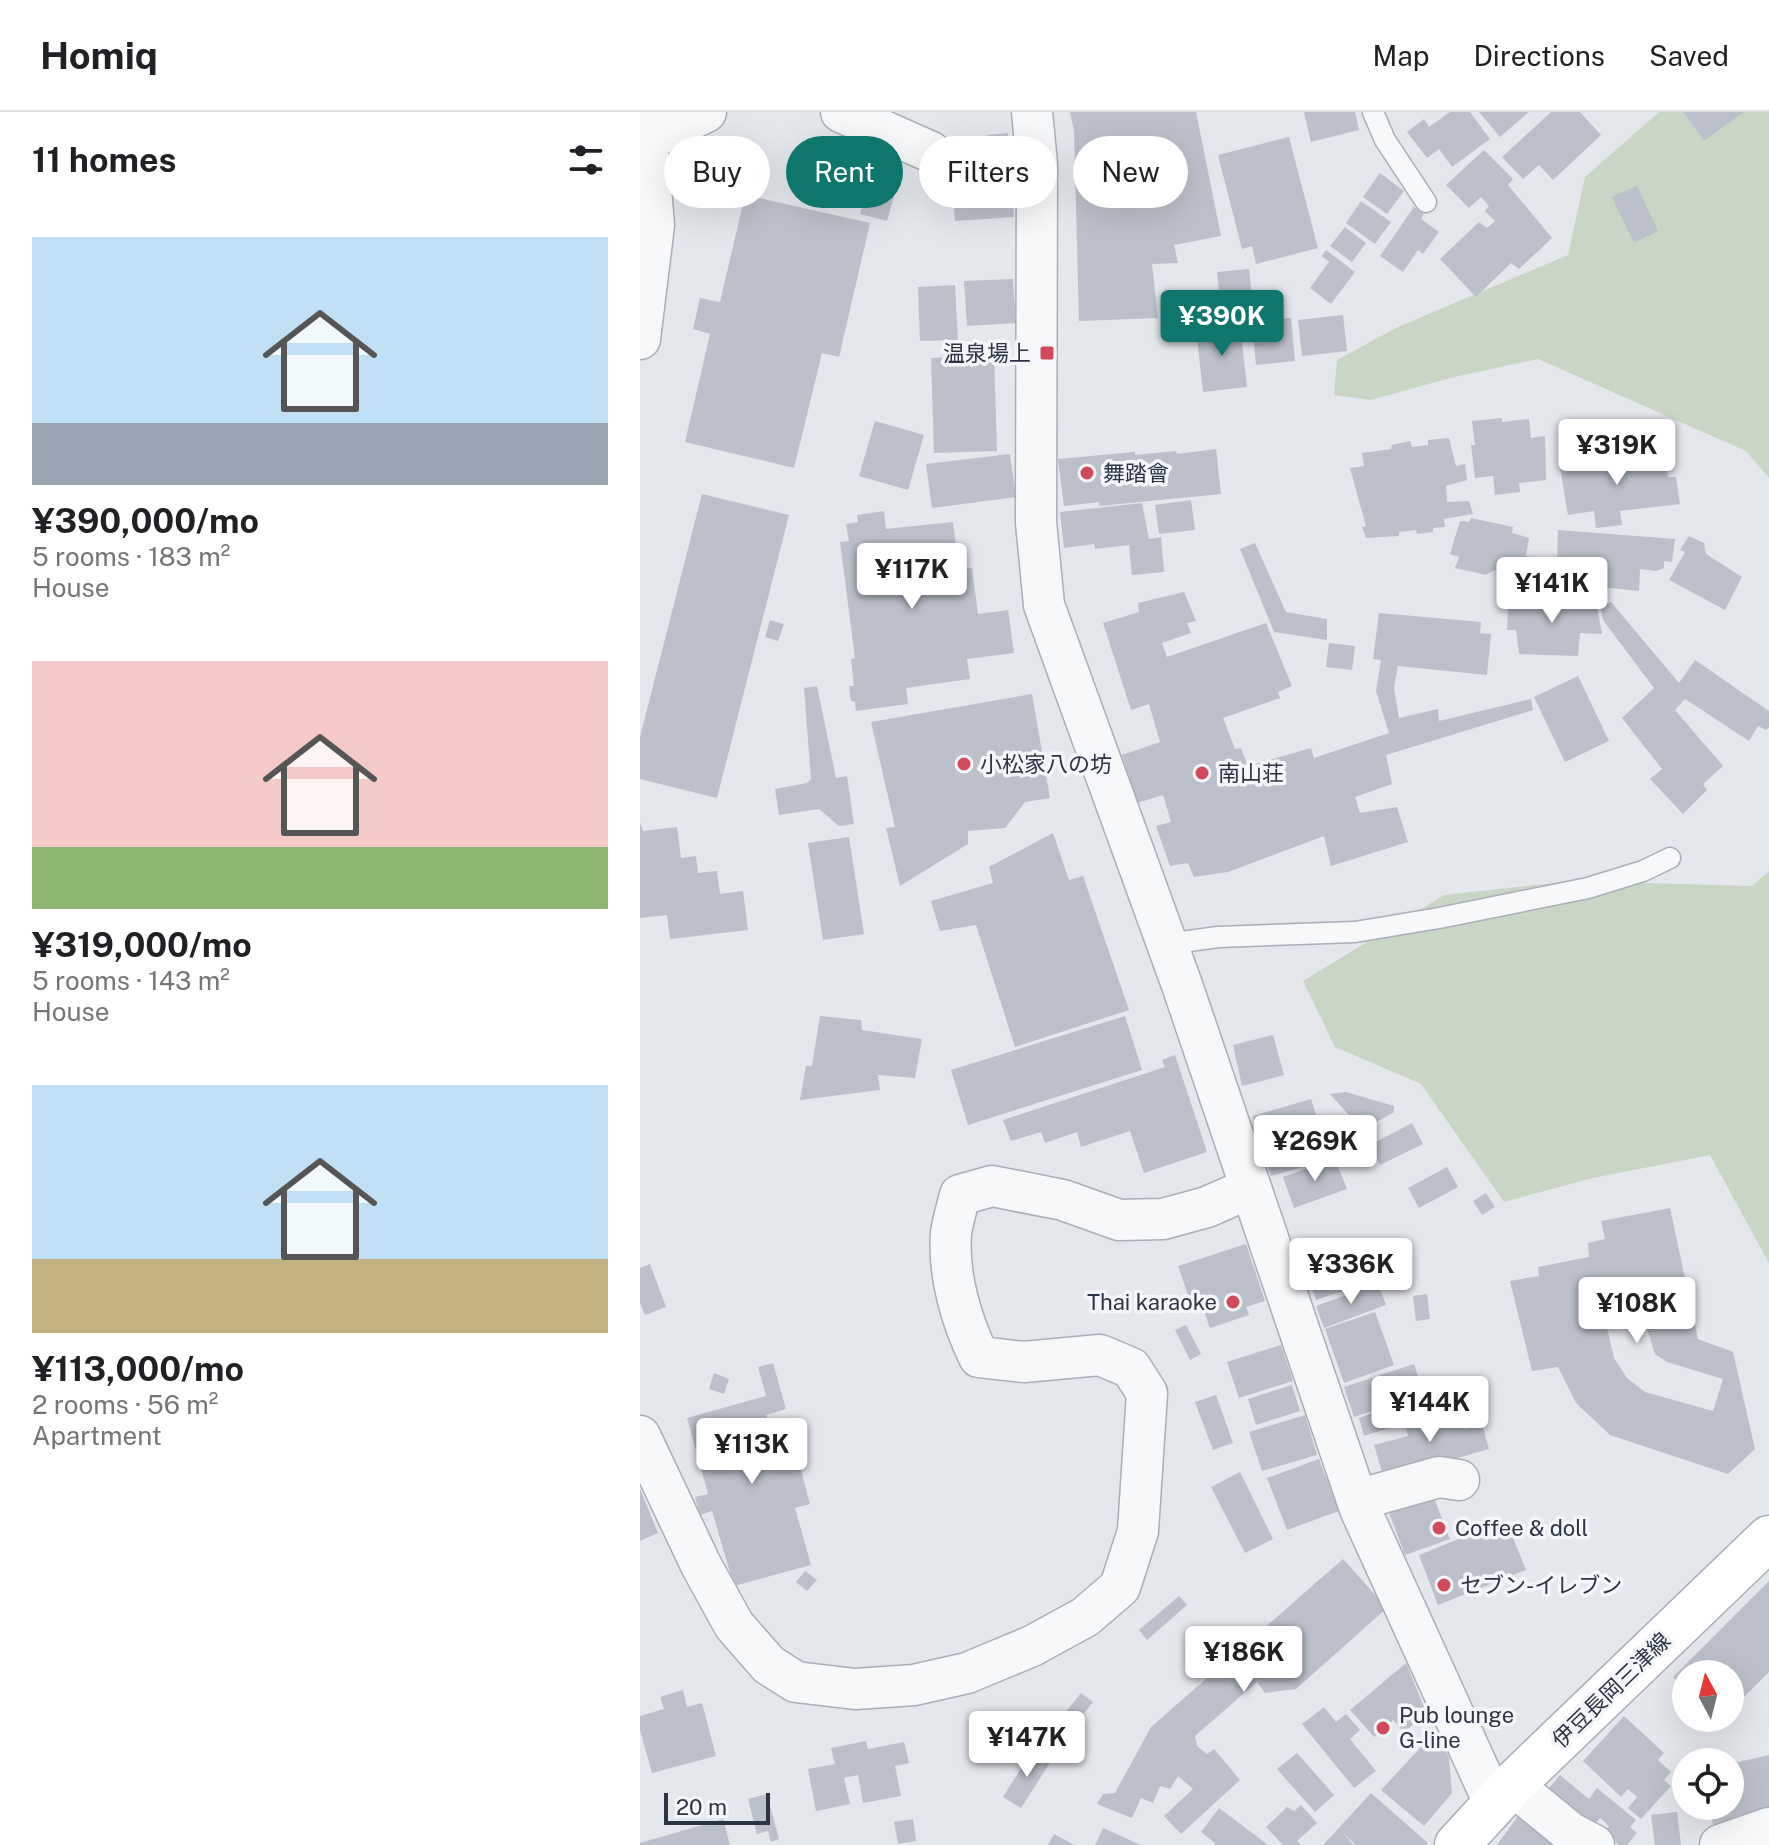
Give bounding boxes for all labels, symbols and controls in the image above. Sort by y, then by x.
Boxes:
text: Homiq [40,33,158,78]
text: Map [1373,39,1429,72]
text: Directions [1473,39,1605,72]
text: Saved [1649,39,1729,72]
chip: Buy [664,136,770,208]
chip: Rent [786,136,903,208]
chip: Filters [919,136,1057,208]
chip: New [1073,136,1188,208]
icon: filters [564,138,608,182]
text: 11 homes [32,140,176,180]
icon: home [248,289,392,433]
pin: ¥390K [1166,290,1278,358]
text: ¥390K [1179,300,1265,331]
place label: 温泉場上 [943,340,1031,366]
marker: 温泉場上 [1038,344,1056,362]
pin: ¥319K [1561,419,1673,487]
text: ¥319K [1576,429,1658,460]
place label: 舞踏會 [1103,460,1169,486]
marker: 舞踏會 [1078,464,1096,482]
text: ¥390,000/mo [32,501,259,541]
text: 5 rooms · 183 m² [32,541,230,572]
pin: ¥117K [856,543,968,611]
text: ¥117K [875,553,949,584]
pin: ¥141K [1496,557,1608,625]
text: ¥141K [1514,567,1590,598]
text: House [32,572,109,603]
icon: home [248,713,392,857]
place label: 小松家八の坊 [980,751,1112,777]
marker: 小松家八の坊 [955,755,973,773]
place label: 南山荘 [1218,760,1284,786]
marker: 南山荘 [1193,764,1211,782]
text: ¥319,000/mo [32,925,252,965]
text: 5 rooms · 143 m² [32,965,230,996]
text: House [32,996,109,1027]
pin: ¥269K [1259,1115,1371,1183]
text: ¥269K [1272,1125,1358,1156]
icon: home [248,1137,392,1281]
pin: ¥336K [1295,1238,1407,1306]
text: ¥336K [1307,1248,1395,1279]
pin: ¥108K [1581,1277,1693,1345]
text: ¥108K [1596,1287,1678,1318]
place label: Thai karaoke [1087,1289,1217,1315]
marker: Thai karaoke [1224,1293,1242,1311]
text: ¥113,000/mo [32,1349,244,1389]
pin: ¥144K [1374,1376,1486,1444]
text: ¥144K [1389,1386,1471,1417]
text: 2 rooms · 56 m² [32,1389,218,1420]
pin: ¥113K [696,1418,808,1486]
text: Apartment [32,1420,162,1451]
text: ¥113K [714,1428,790,1459]
place label: Coffee & doll [1455,1515,1588,1541]
marker: Coffee & doll [1430,1519,1448,1537]
place label: セブン-イレブン [1460,1572,1622,1598]
marker: セブン-イレブン [1435,1576,1453,1594]
pin: ¥186K [1188,1626,1300,1694]
street label: 伊豆長岡三津線 [1547,1627,1675,1753]
text: ¥186K [1203,1636,1285,1667]
north arrow [1672,1660,1744,1732]
map controls [1672,1660,1744,1820]
place label: Pub lounge G-line [1399,1702,1514,1753]
pin: ¥147K [971,1711,1083,1779]
marker: Pub lounge G-line [1374,1719,1392,1737]
text: ¥147K [987,1721,1067,1752]
button: locate [1672,1748,1744,1820]
scale bar [664,1789,770,1825]
text: 20 m [676,1794,727,1820]

